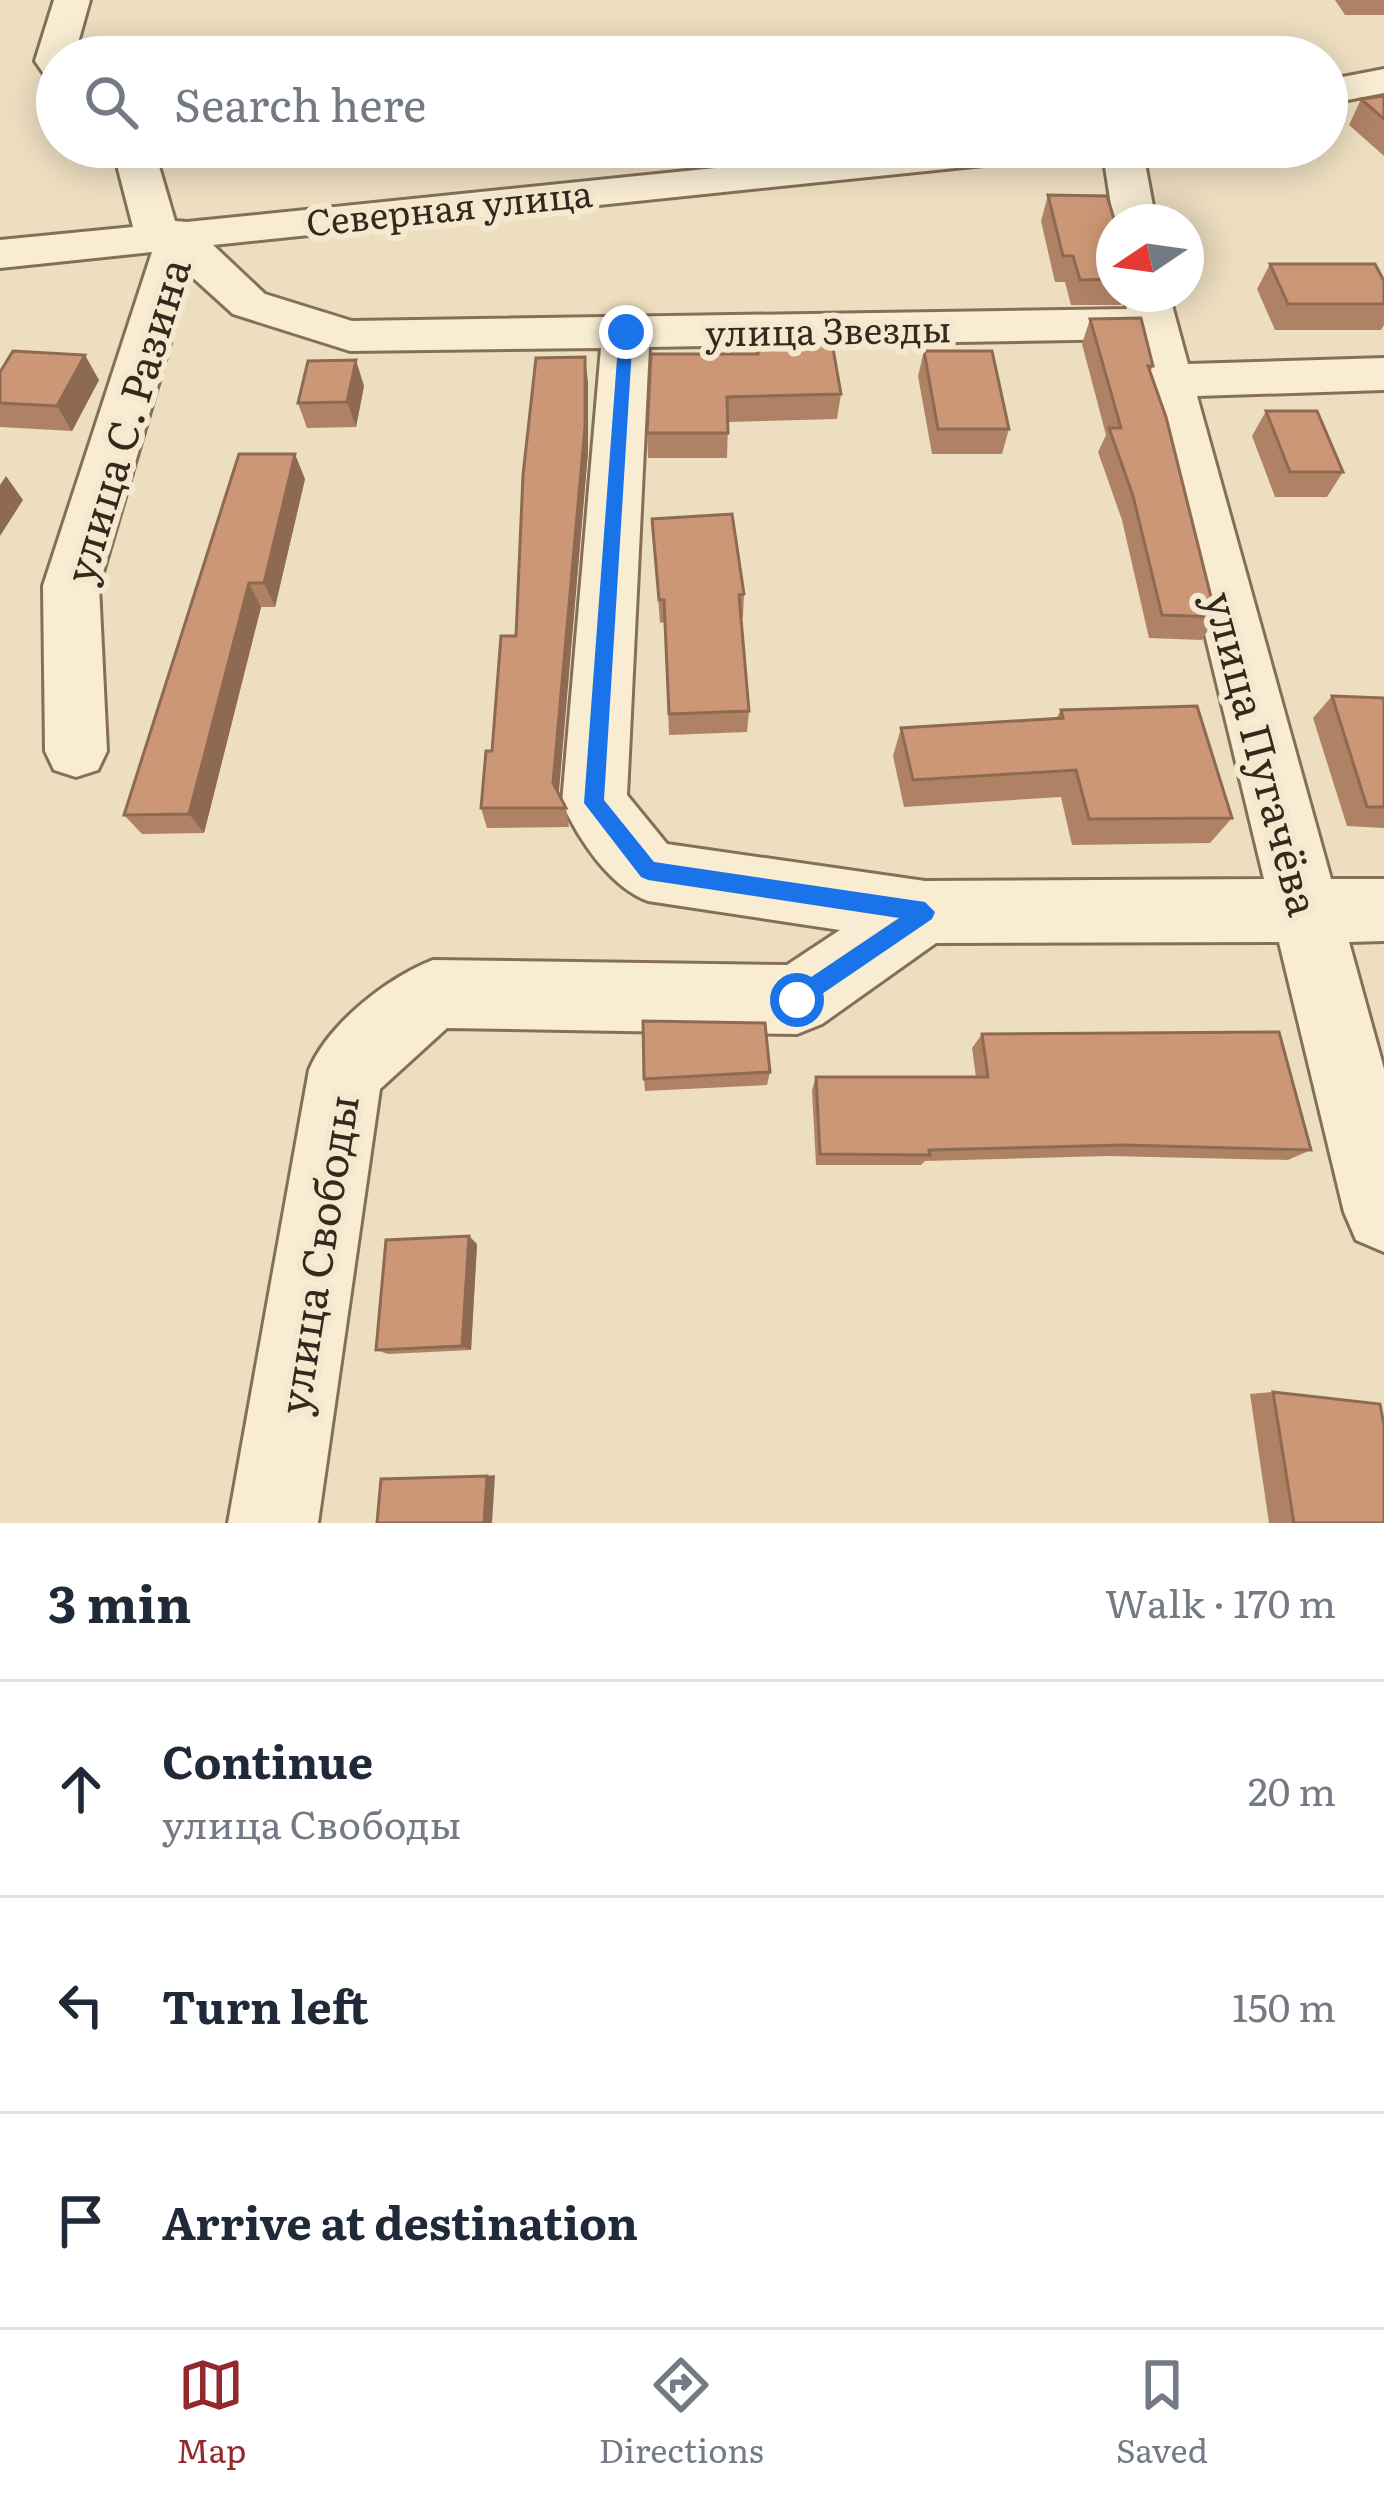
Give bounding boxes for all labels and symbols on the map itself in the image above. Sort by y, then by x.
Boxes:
street label: Северная улица [303,165,595,247]
north arrow [1096,204,1204,312]
street label: улица С. Разина [46,249,204,590]
street label: улица Звезды [704,300,952,358]
route end [599,305,653,359]
street label: улица Пугачёва [1191,584,1337,922]
route start [770,973,824,1027]
street label: улица Свободы [260,1090,372,1418]

